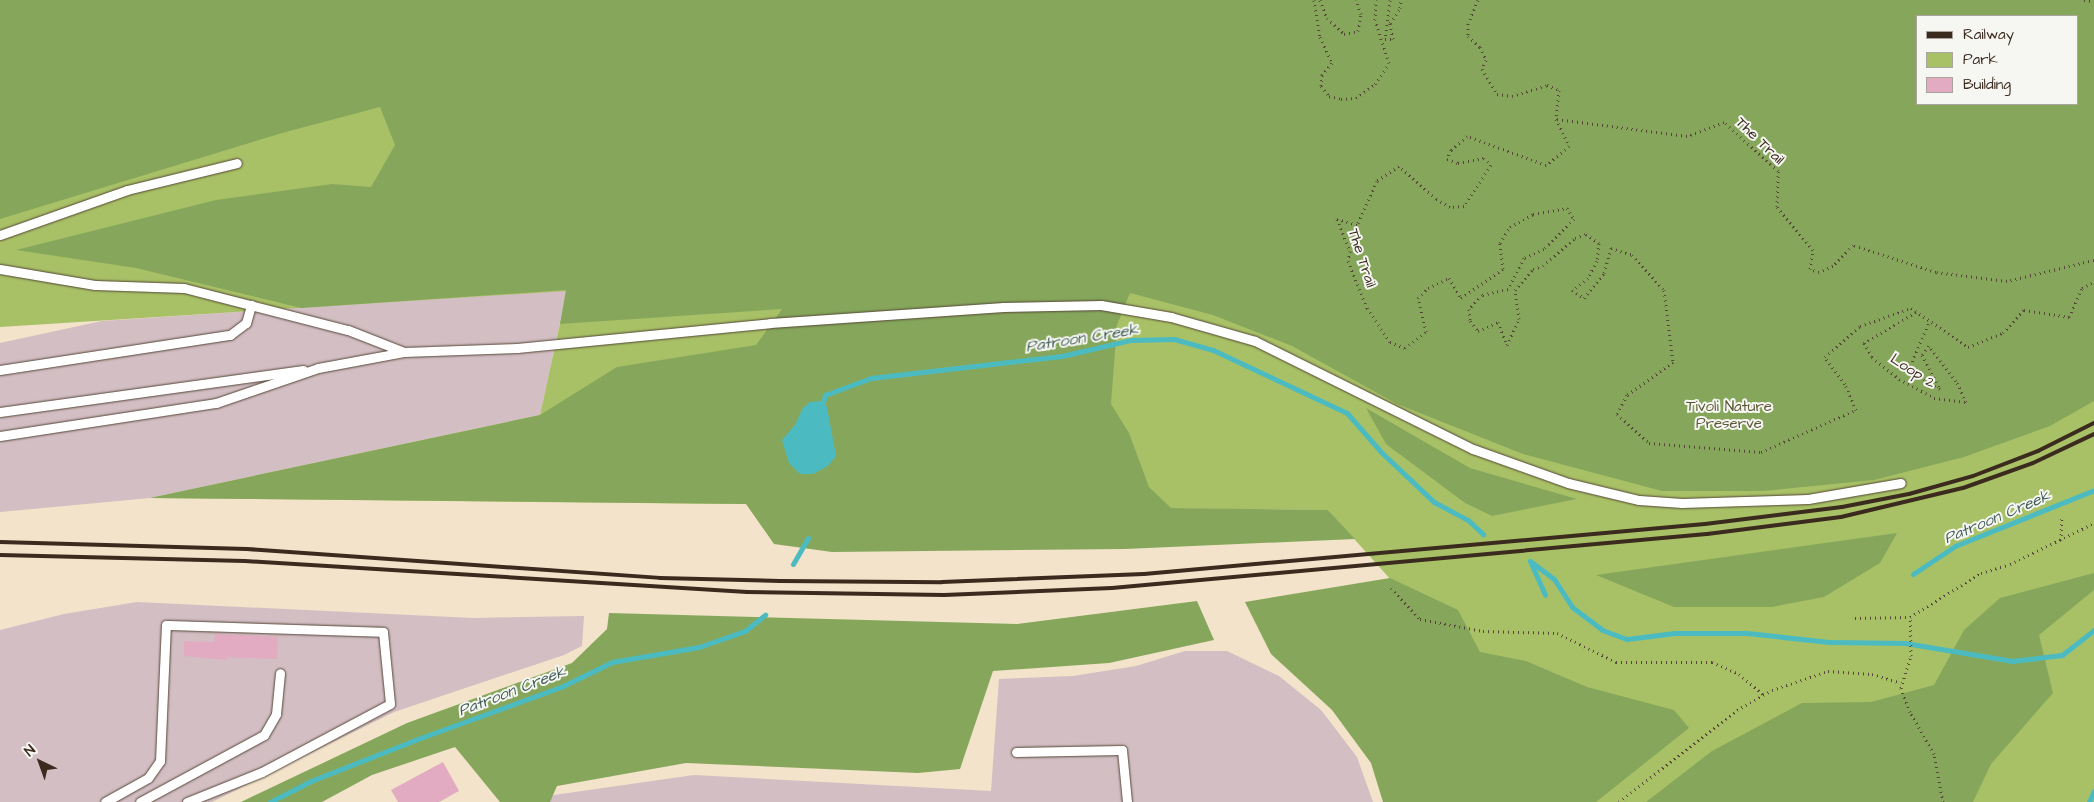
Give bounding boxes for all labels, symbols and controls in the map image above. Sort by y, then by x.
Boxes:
legend [1916,15,2079,105]
text: Railway [1963,24,2014,45]
text: Park [1963,49,1998,70]
text: Building [1963,74,2011,95]
street label: The Trail [1732,113,1788,169]
street label: The Trail [1344,226,1380,290]
water label: Patroon Creek [1025,320,1139,356]
street label: Loop 2 [1887,350,1939,392]
park label: Tivoli Nature Preserve [1686,397,1772,432]
water label: Patroon Creek [1941,486,2053,548]
water label: Patroon Creek [456,662,568,720]
north arrow [15,737,65,787]
text: N [20,740,40,761]

